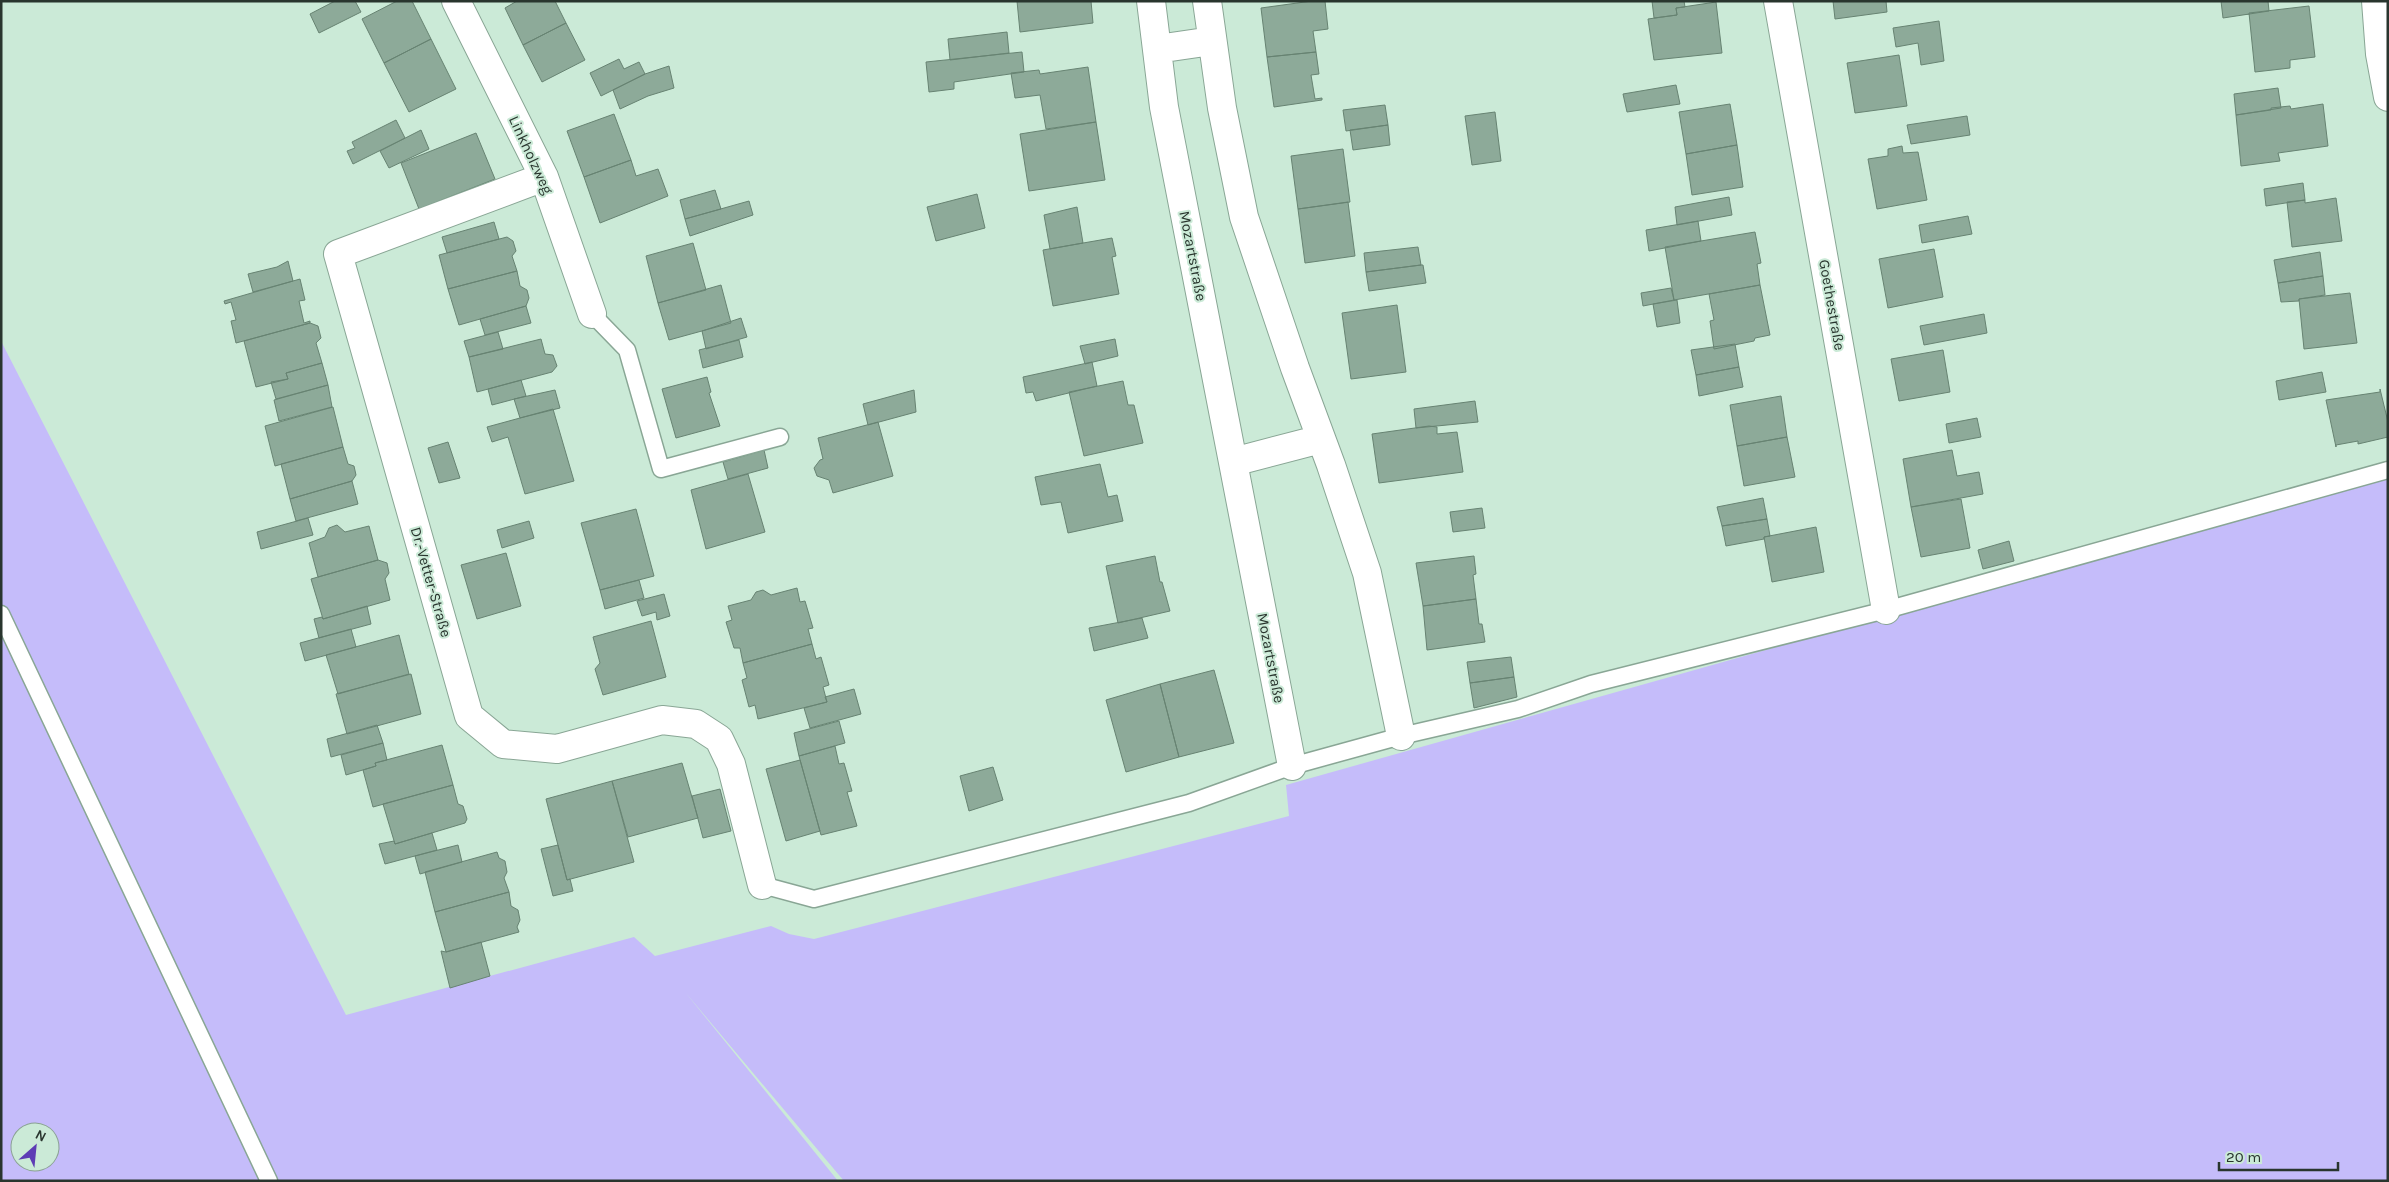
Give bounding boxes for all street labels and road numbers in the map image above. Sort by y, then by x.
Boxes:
street label: Linkholzweg [505,113,557,198]
street label: Mozartstraße [1175,209,1211,303]
street label: Goethestraße [1815,258,1849,352]
street label: Dr.-Vetter-Straße [407,525,455,639]
street label: Mozartstraße [1253,611,1289,705]

